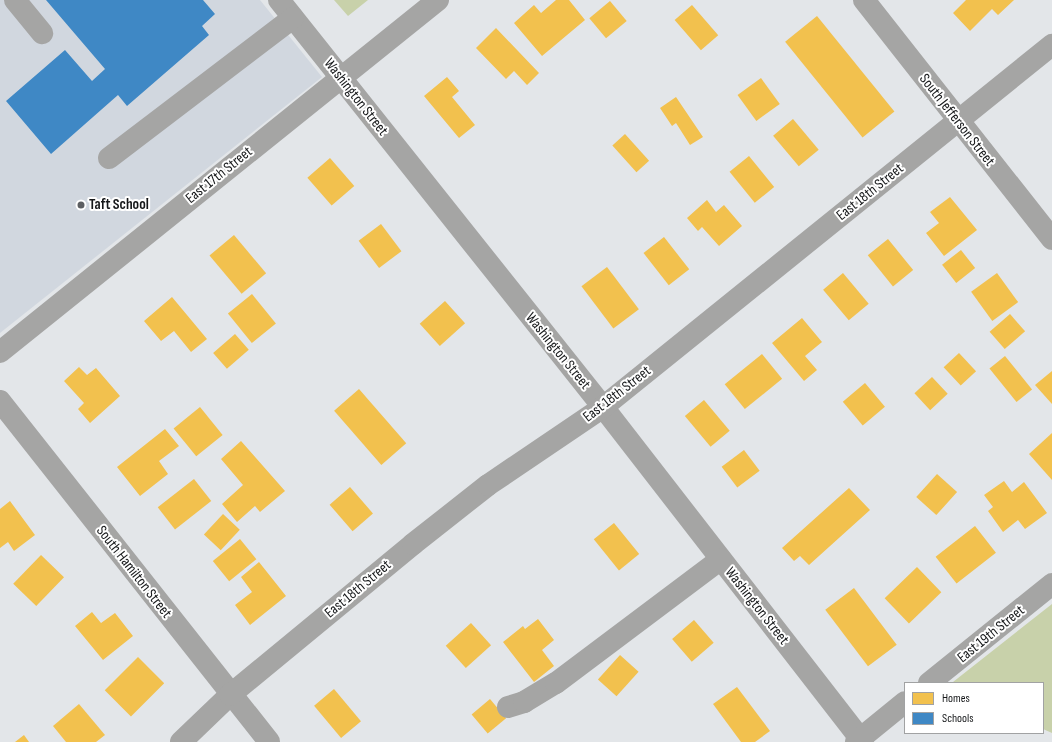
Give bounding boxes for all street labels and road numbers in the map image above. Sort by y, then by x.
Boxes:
street label: Washington Street [320,55,392,139]
street label: South Jefferson Street [915,70,999,170]
street label: East 17th Street [182,143,256,207]
street label: East 18th Street [833,160,907,224]
street label: Washington Street [522,309,594,393]
street label: East 18th Street [580,362,654,426]
street label: South Hamilton Street [92,522,176,622]
street label: East 18th Street [321,556,395,622]
street label: Washington Street [721,564,793,648]
street label: East 19th Street [954,601,1028,667]

